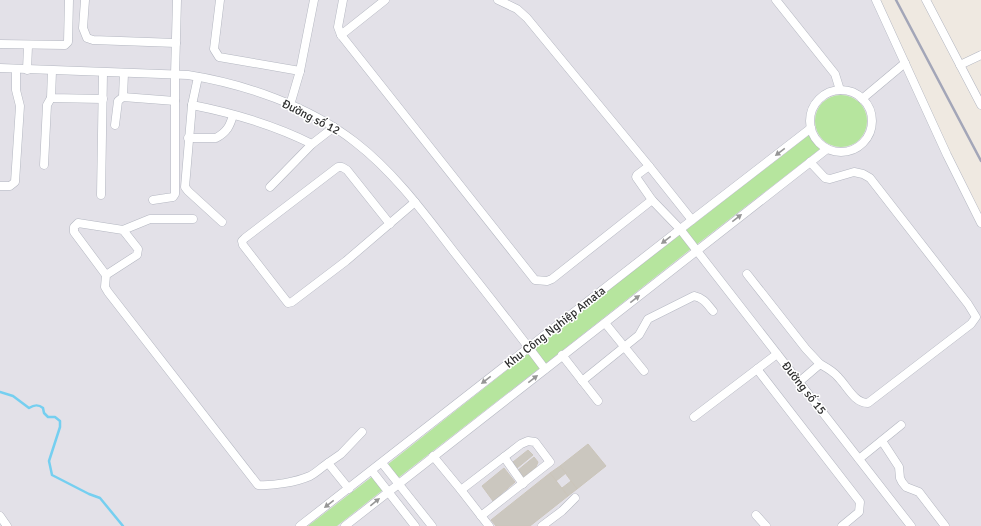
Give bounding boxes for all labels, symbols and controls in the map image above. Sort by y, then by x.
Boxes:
street label: Đường số 12 [279,96,342,139]
one-way arrow [775,148,786,156]
one-way arrow [732,214,743,223]
one-way arrow [661,236,672,244]
street label: Khu Công Nghiệp Amata [502,283,609,372]
one-way arrow [630,294,641,303]
street label: Đường số 15 [778,359,829,418]
one-way arrow [527,374,538,383]
one-way arrow [481,376,492,385]
one-way arrow [369,497,380,506]
one-way arrow [324,500,335,508]

